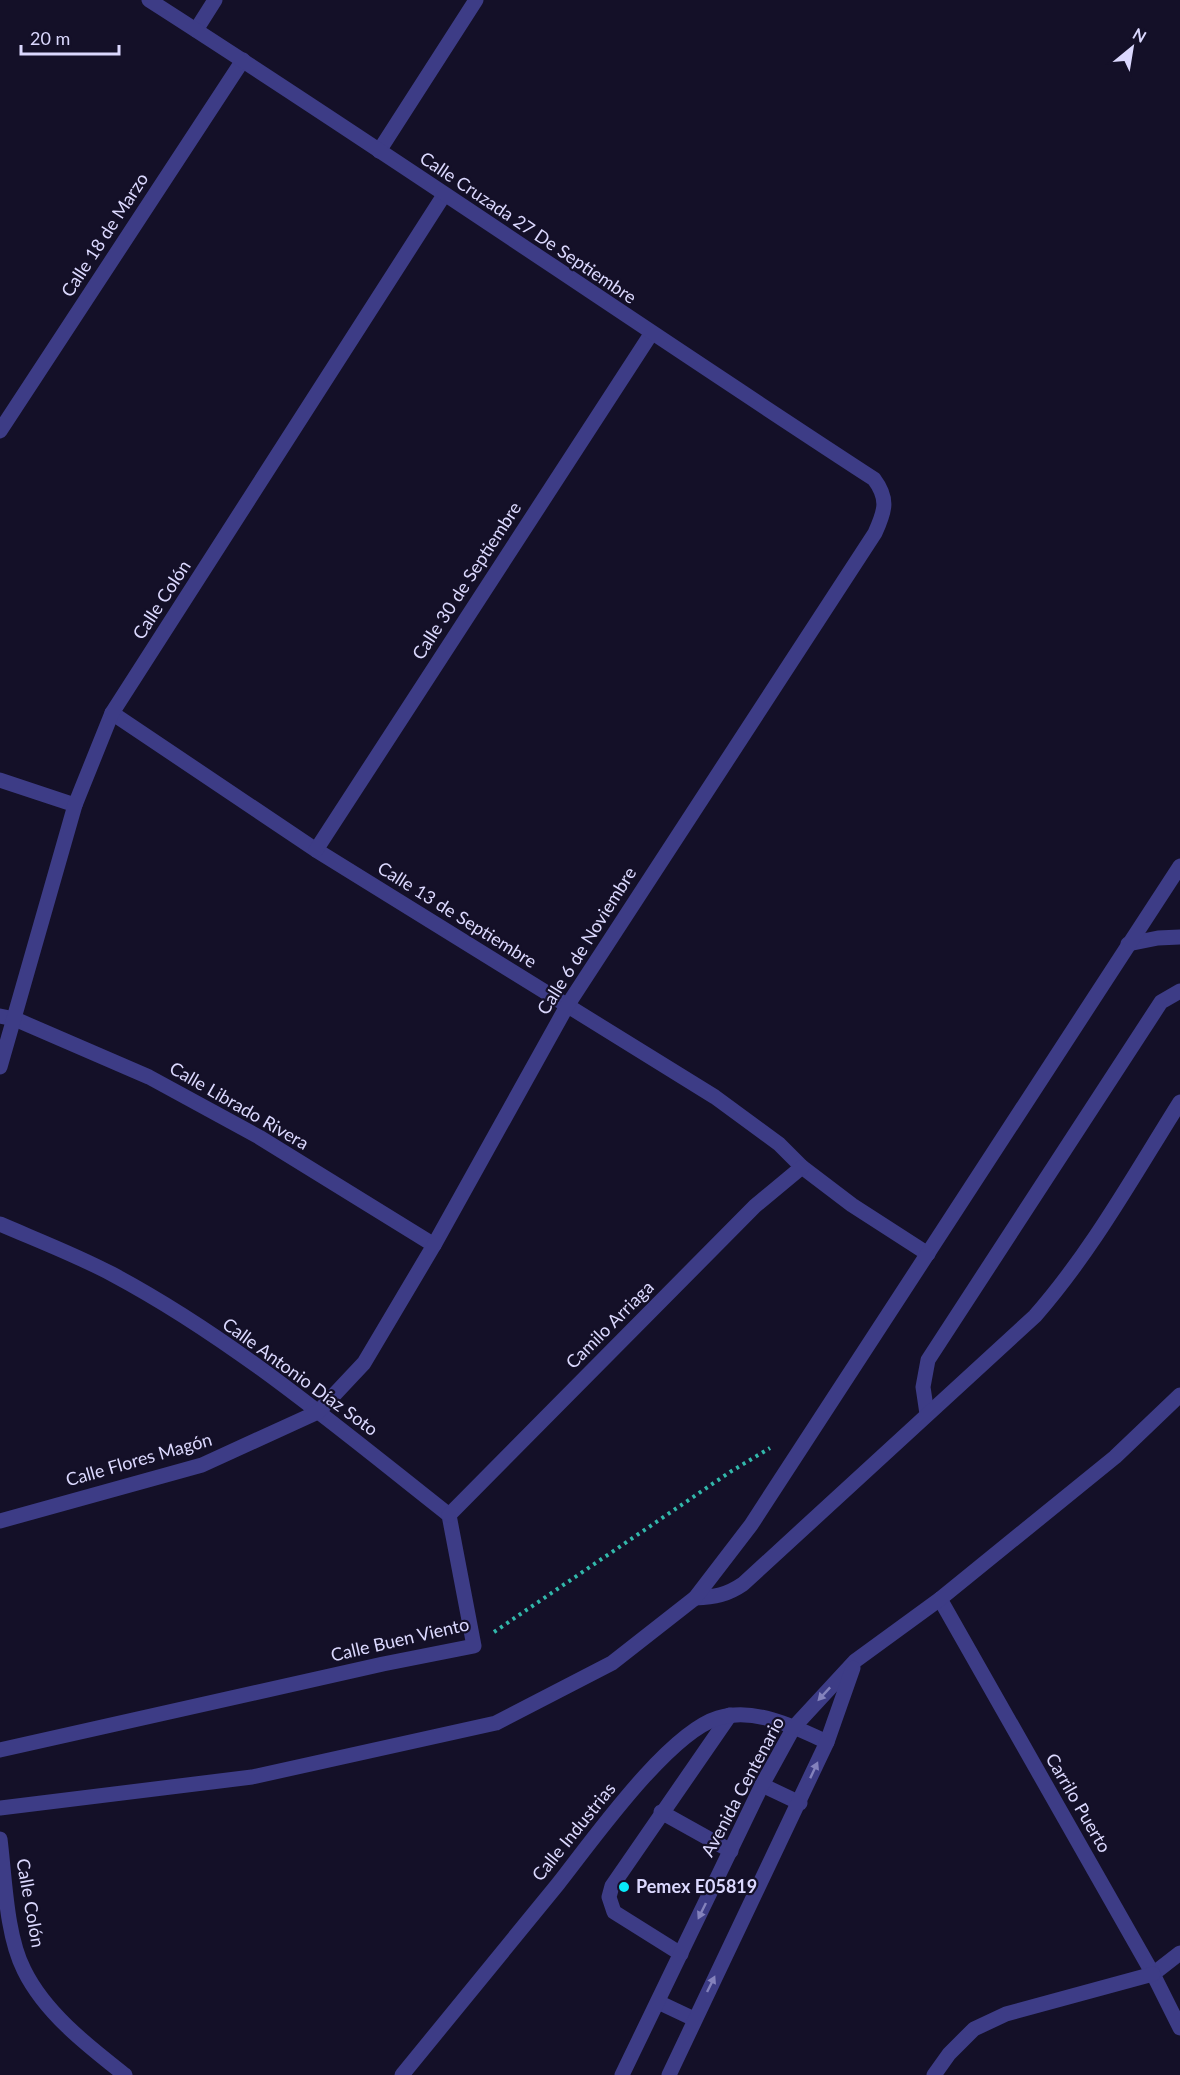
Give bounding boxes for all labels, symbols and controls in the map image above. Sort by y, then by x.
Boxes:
scale bar [21,18,118,56]
north arrow [1102,18,1162,78]
text: N [1130,23,1150,46]
text: 20 m [30,27,70,49]
street label: Calle Cruzada 27 De Septiembre [416,146,641,308]
street label: Calle 18 de Marzo [56,168,152,301]
street label: Calle 30 de Septiembre [407,497,525,663]
street label: Calle Colón [127,556,195,643]
street label: Calle 13 de Septiembre [374,856,541,972]
street label: Calle 6 de Noviembre [532,863,641,1018]
street label: Calle Librado Rivera [166,1056,313,1154]
street label: Camilo Arriaga [561,1276,658,1373]
street label: Calle Antonio Díaz Soto [219,1312,383,1440]
street label: Calle Flores Magón [63,1428,214,1490]
street label: Calle Buen Viento [329,1612,471,1666]
one-way arrow [818,1687,832,1701]
street label: Avenida Centenario [696,1713,788,1860]
street label: Carrilo Puerto [1042,1749,1116,1856]
one-way arrow [810,1762,819,1779]
street label: Calle Industrias [527,1777,620,1885]
street label: Calle Colón [12,1857,50,1949]
place label: Pemex E05819 [636,1875,757,1897]
marker: Pemex E05819 [617,1880,631,1894]
one-way arrow [697,1902,706,1919]
one-way arrow [706,1975,716,1992]

